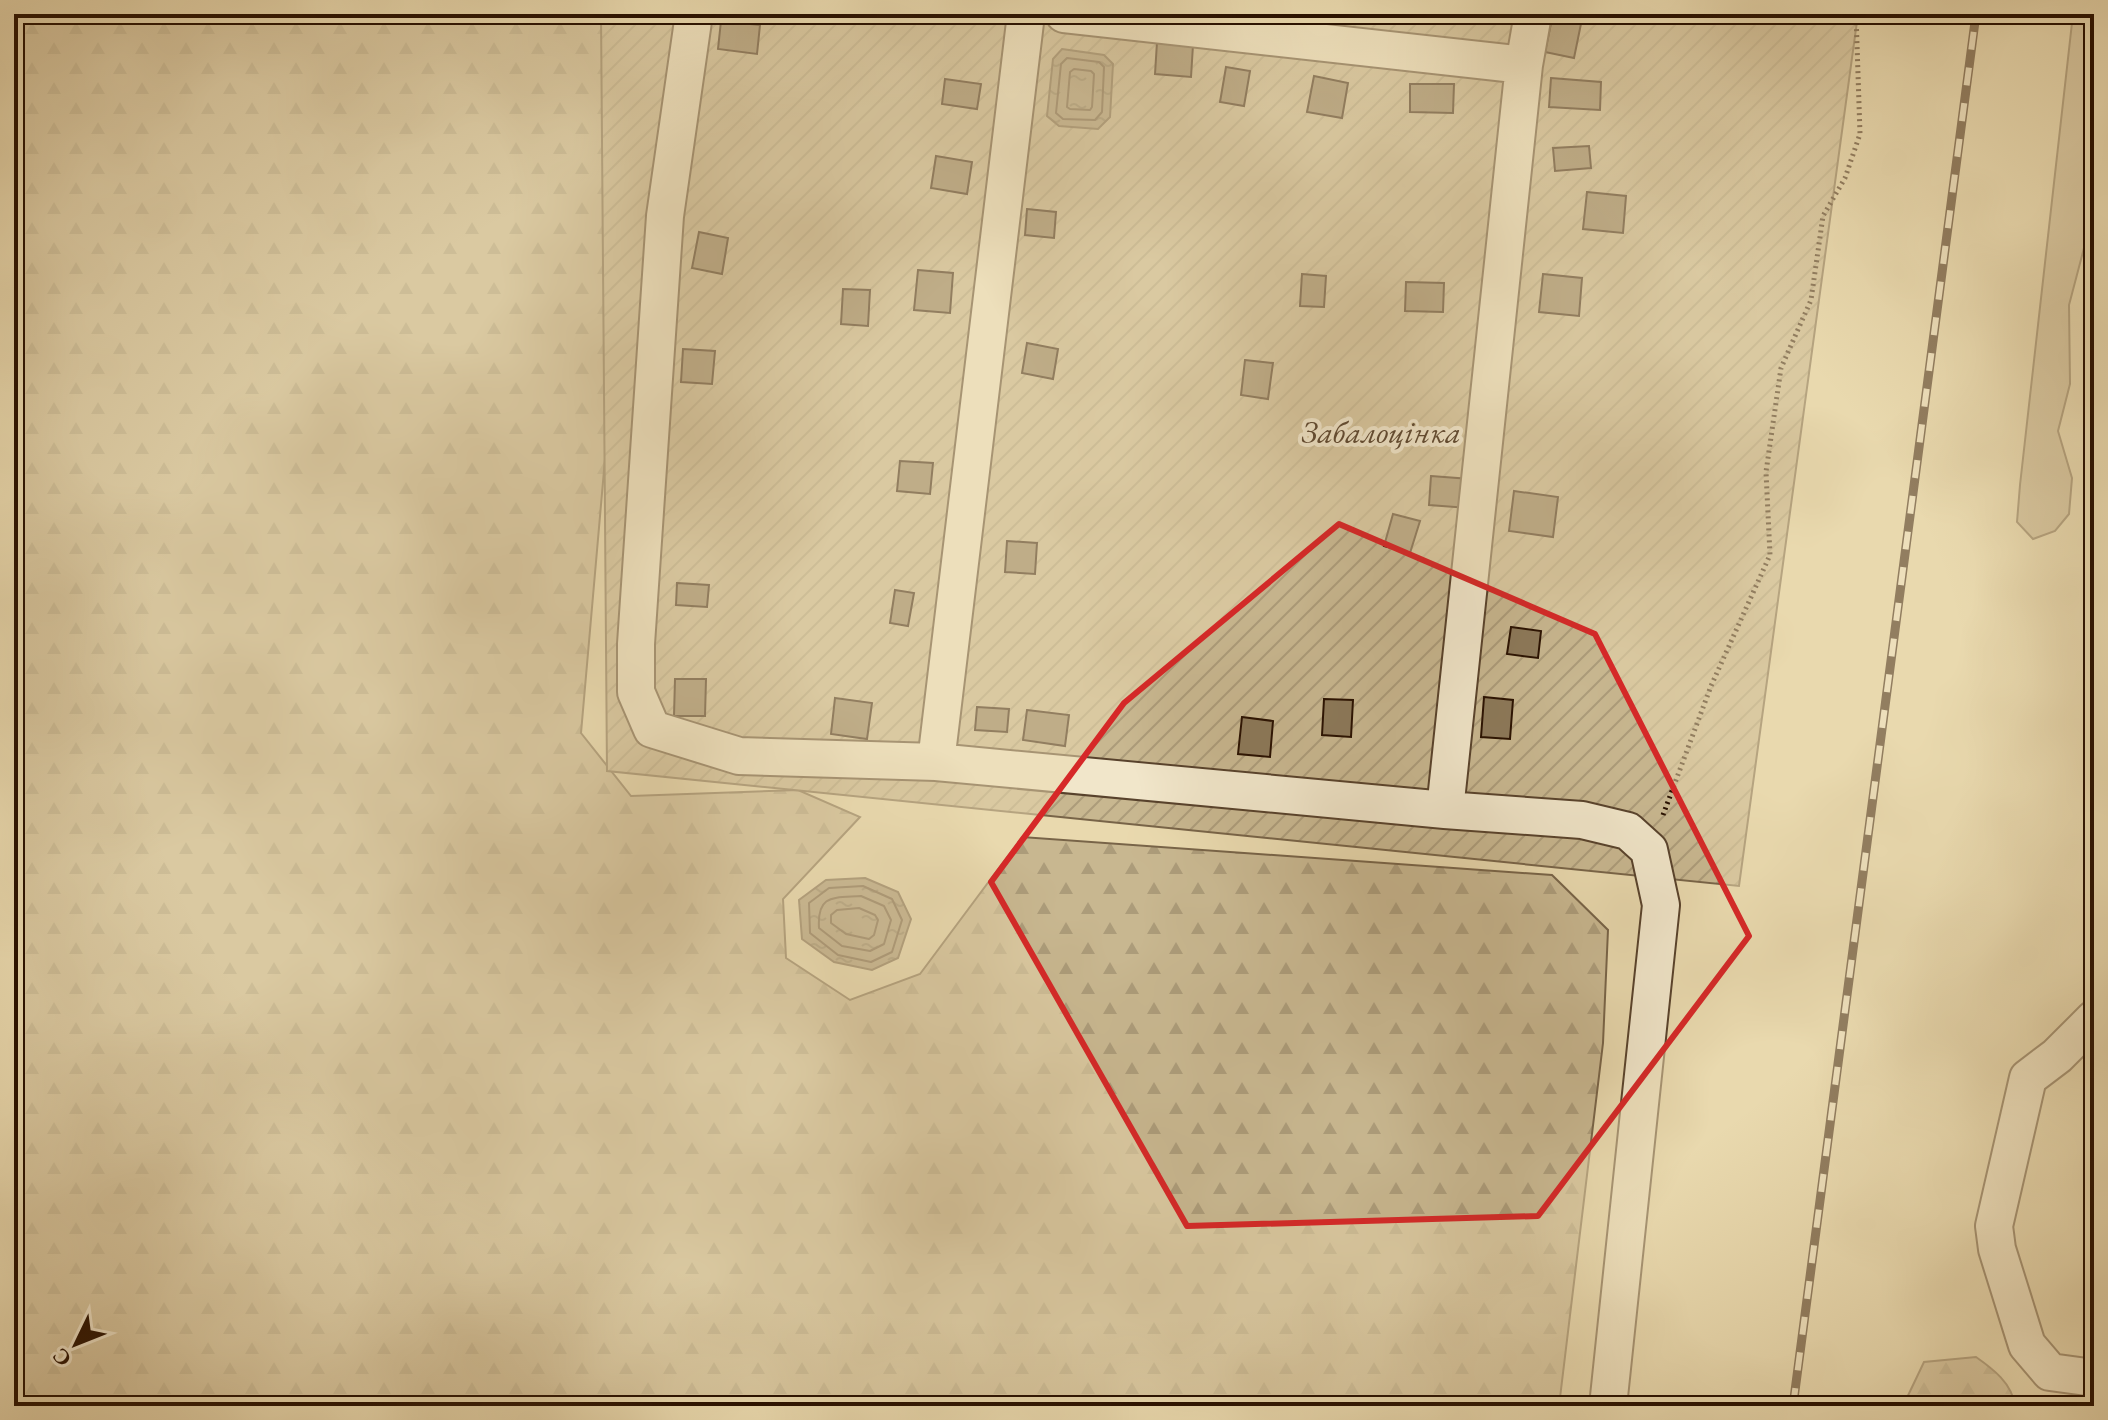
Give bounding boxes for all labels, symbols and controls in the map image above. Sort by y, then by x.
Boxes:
park label: Забалоцінка [1301,411,1461,453]
north arrow [36,1304,116,1384]
text: С [46,1342,78,1373]

